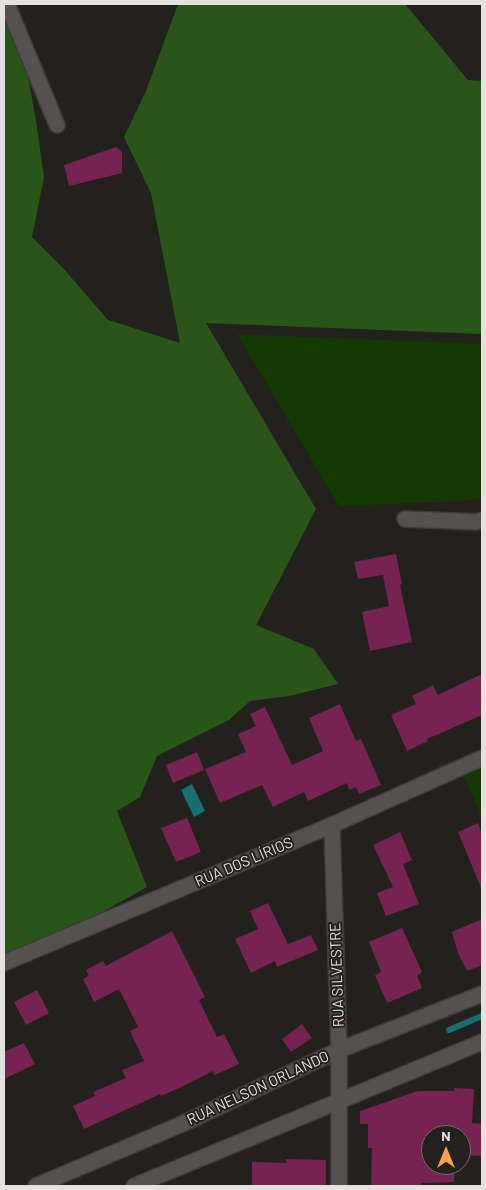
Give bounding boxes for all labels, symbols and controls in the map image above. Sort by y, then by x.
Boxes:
street label: RUA DOS LÍRIOS [192,833,296,891]
street label: RUA SILVESTRE [326,922,348,1028]
street label: RUA NELSON ORLANDO [184,1047,332,1129]
north arrow [421,1125,471,1175]
text: N [441,1127,451,1144]

